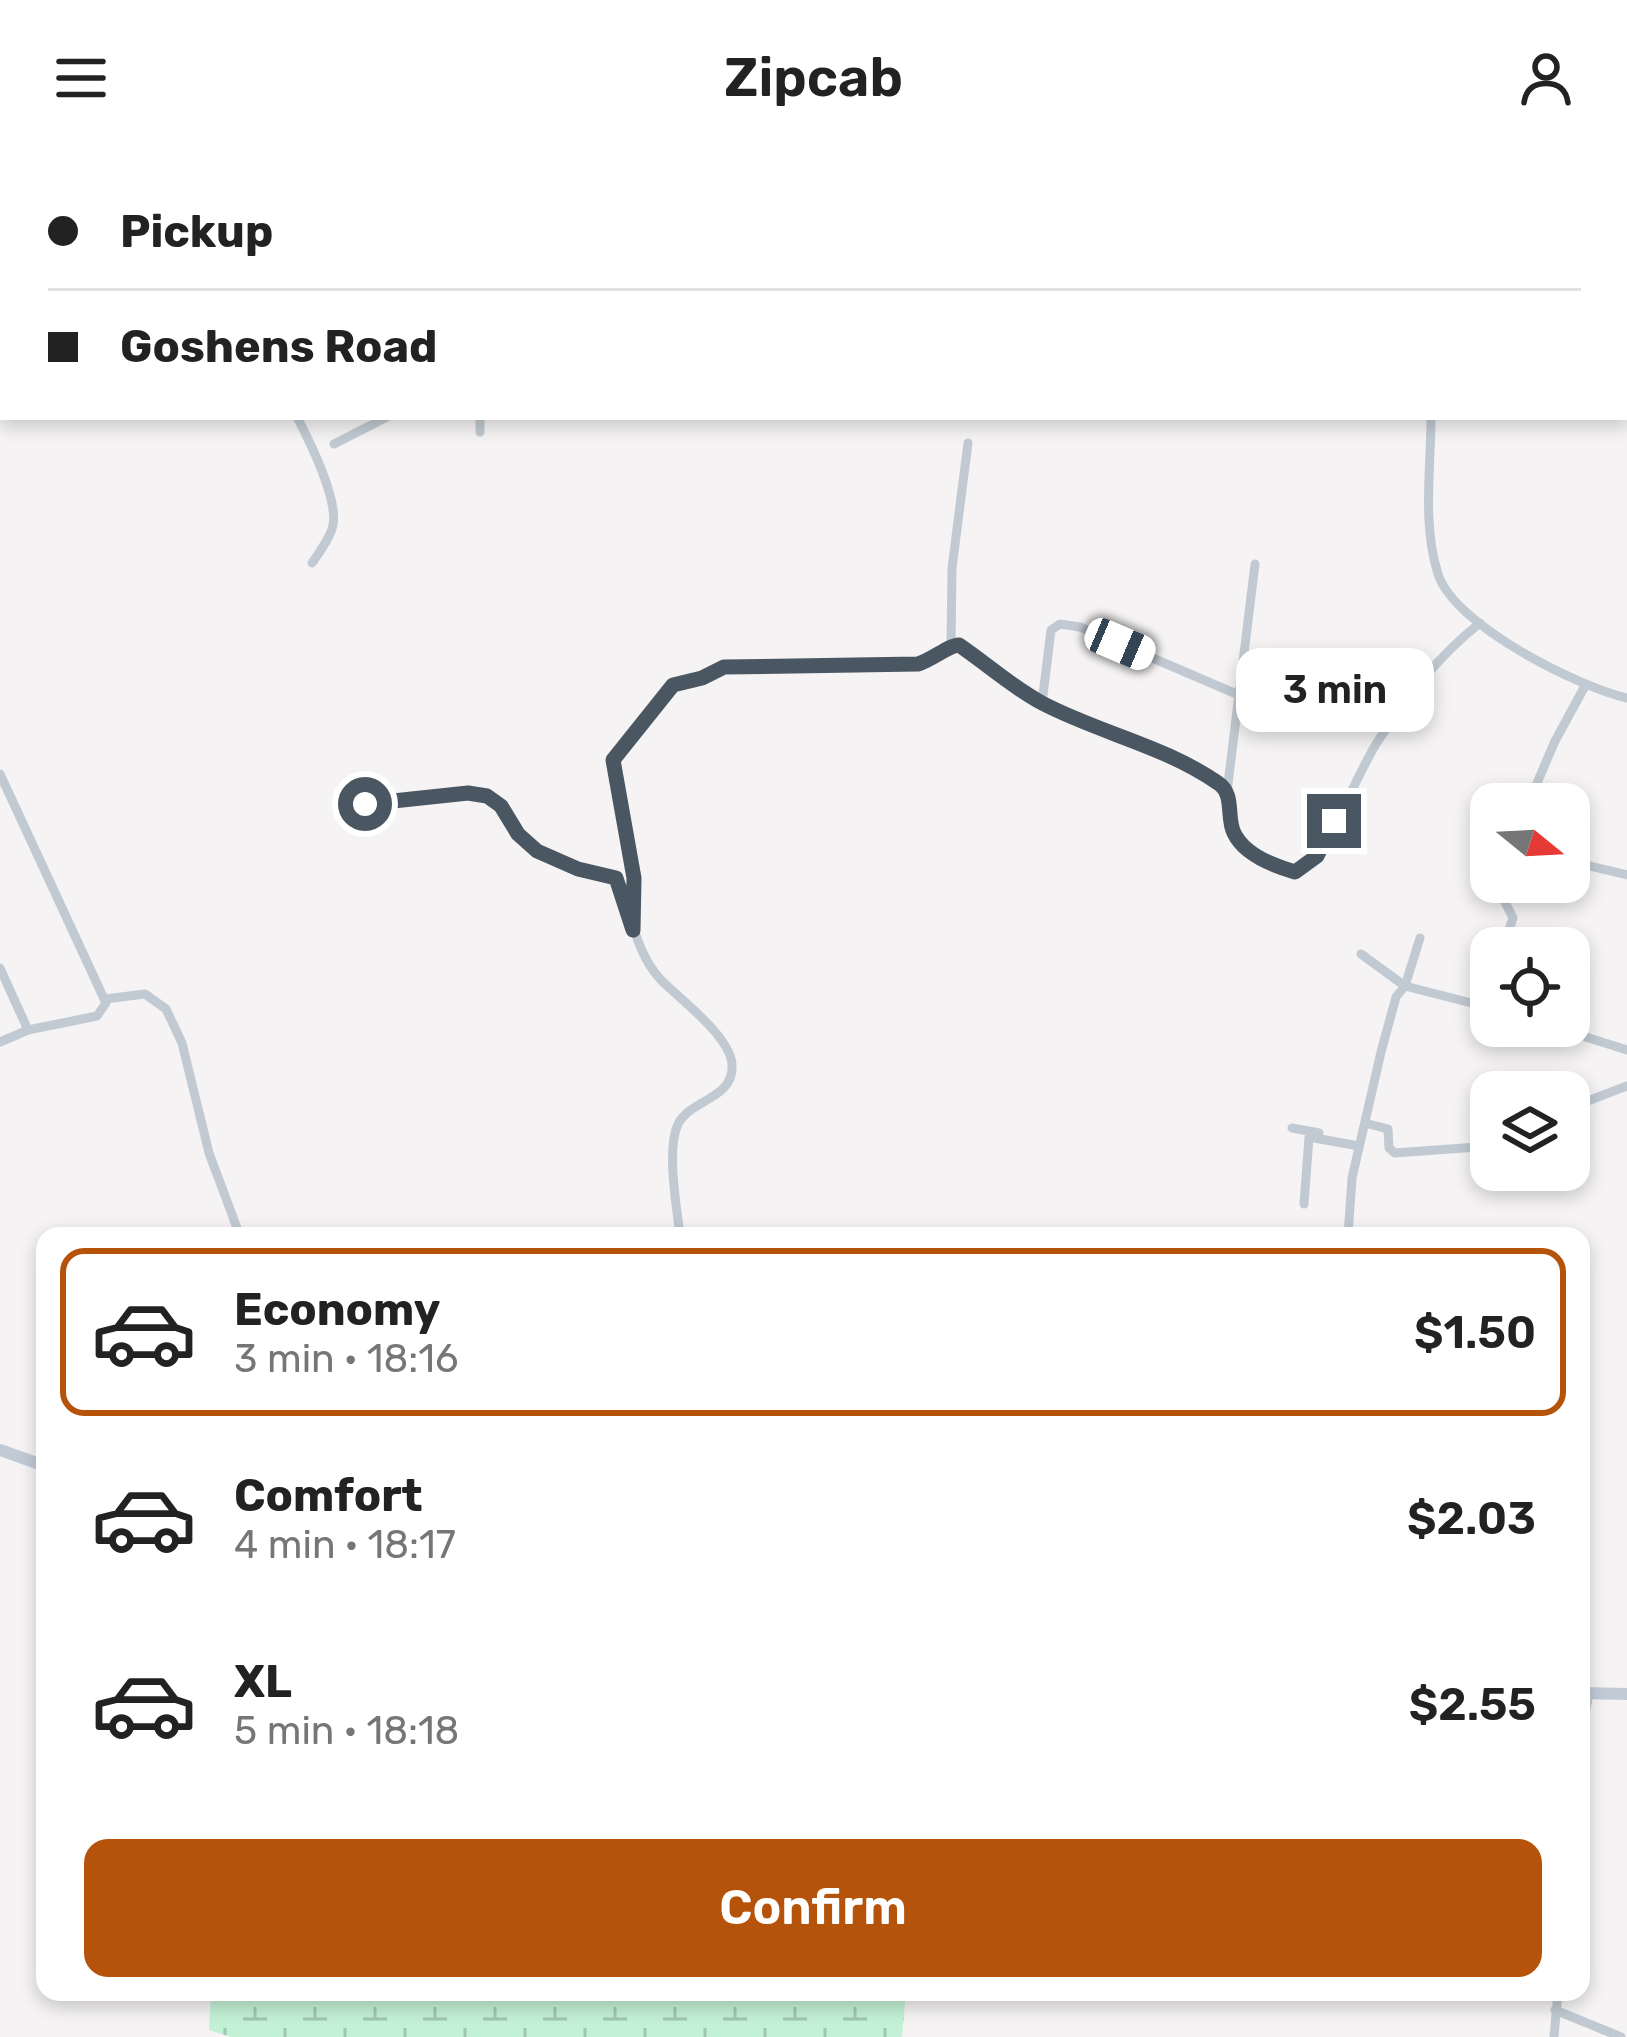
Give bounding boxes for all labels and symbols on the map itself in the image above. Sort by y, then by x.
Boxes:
car [1080,613,1160,675]
callout: 3 min [1235,647,1433,731]
route start [338,777,392,831]
north arrow [1470,783,1590,903]
route end [1307,794,1361,848]

